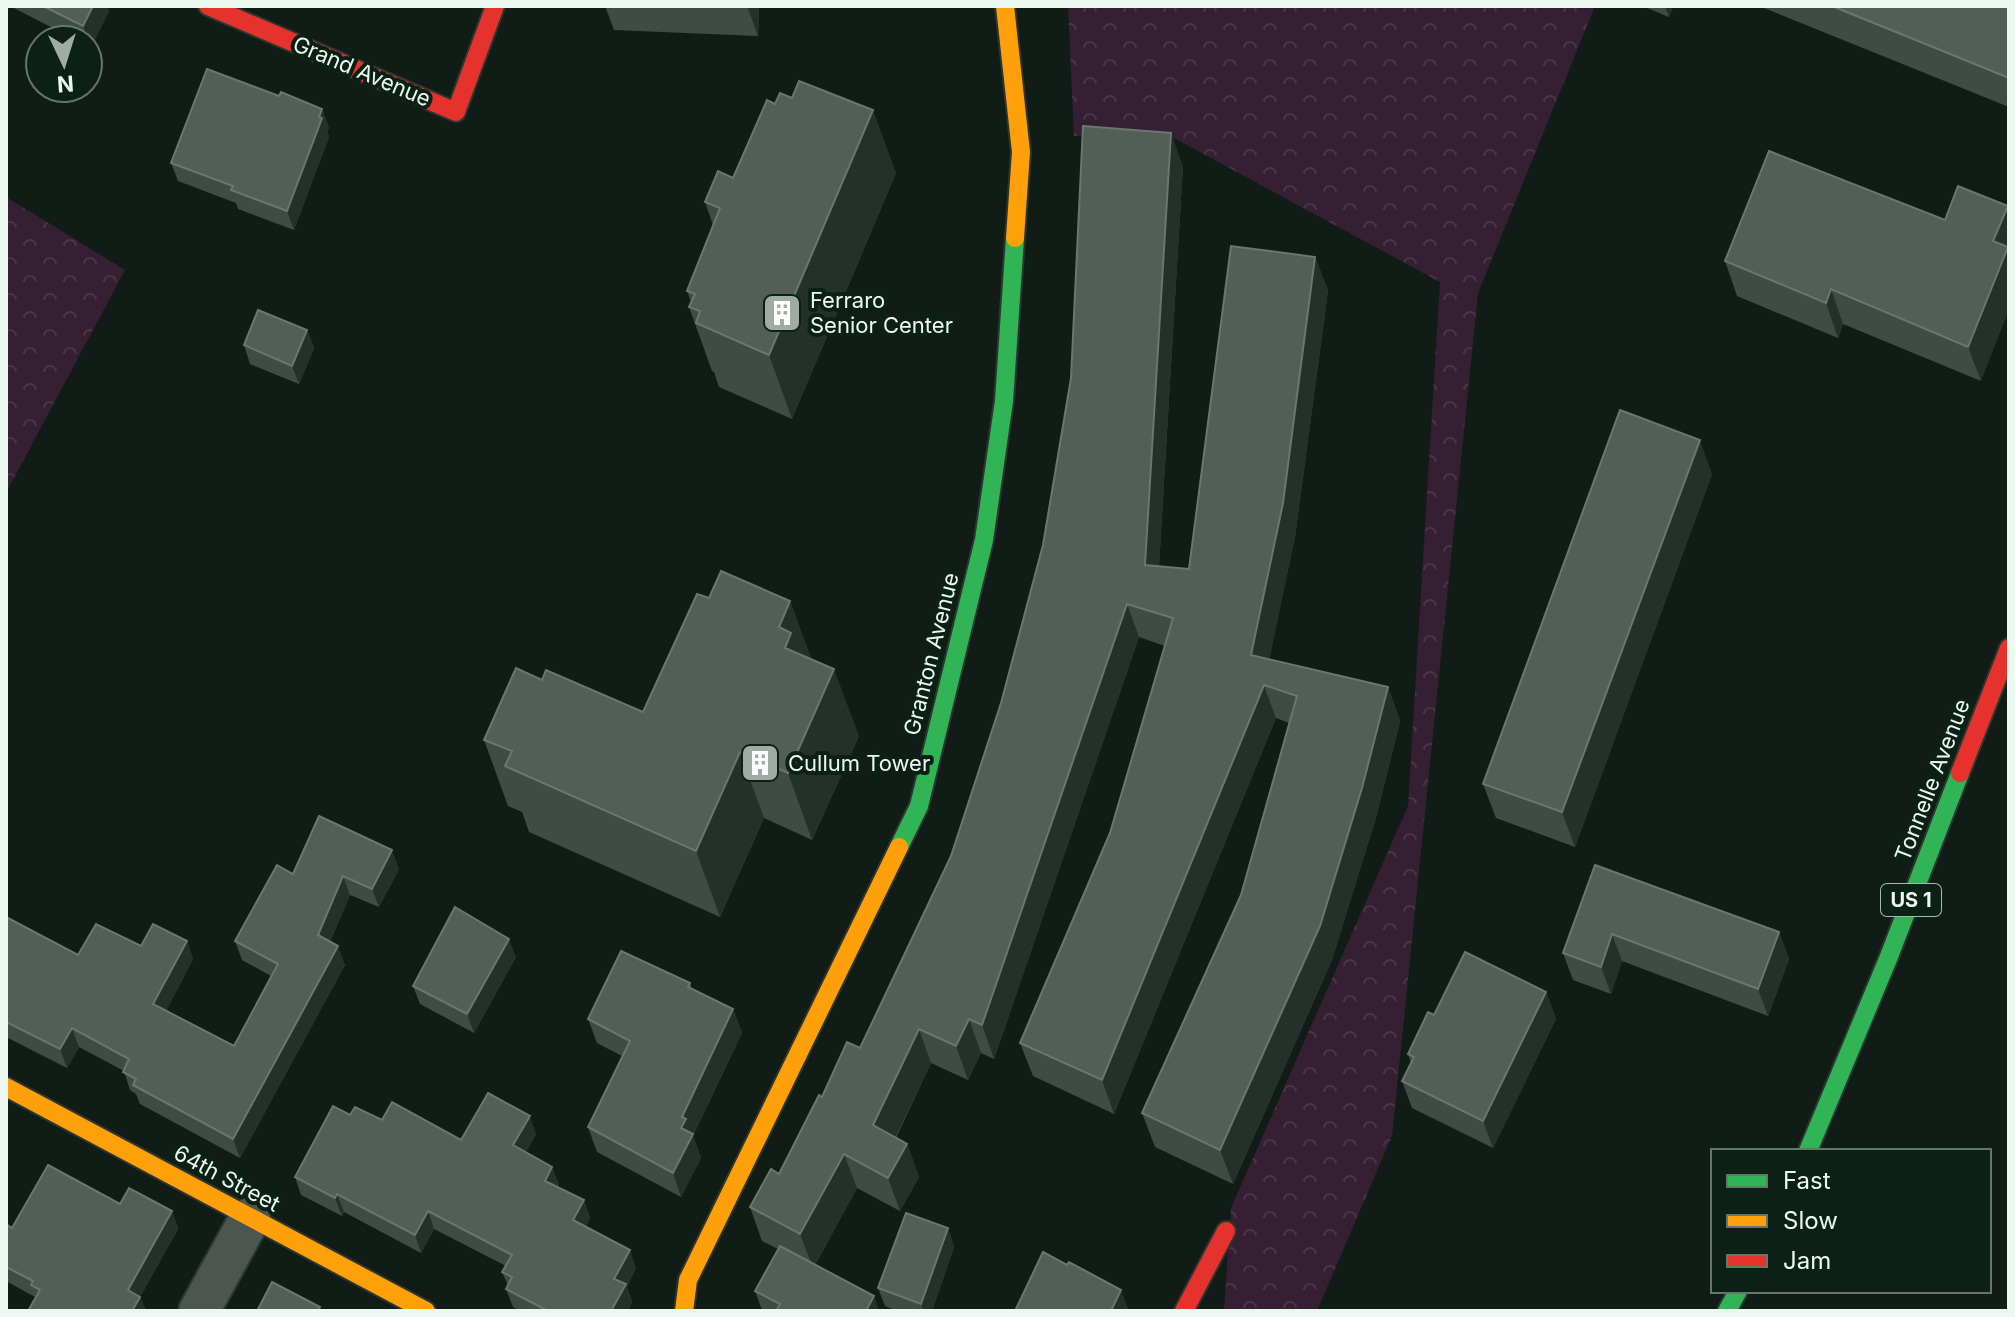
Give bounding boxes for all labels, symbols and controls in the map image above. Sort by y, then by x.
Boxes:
north arrow [24,24,104,104]
street label: Grand Avenue [289,30,435,112]
text: N [56,70,75,98]
place label: Ferraro Senior Center [810,287,953,338]
building icon: Ferraro Senior Center [761,292,803,334]
street label: Granton Avenue [898,570,964,738]
street label: Tonnelle Avenue [1889,695,1975,865]
building icon: Cullum Tower [739,742,781,784]
place label: Cullum Tower [788,750,930,776]
road number: US 1 [1881,884,1941,916]
street label: 64th Street [170,1139,284,1217]
legend [1711,1149,1991,1293]
text: Fast [1783,1166,1831,1195]
text: Slow [1783,1206,1838,1235]
text: Jam [1783,1246,1831,1275]

